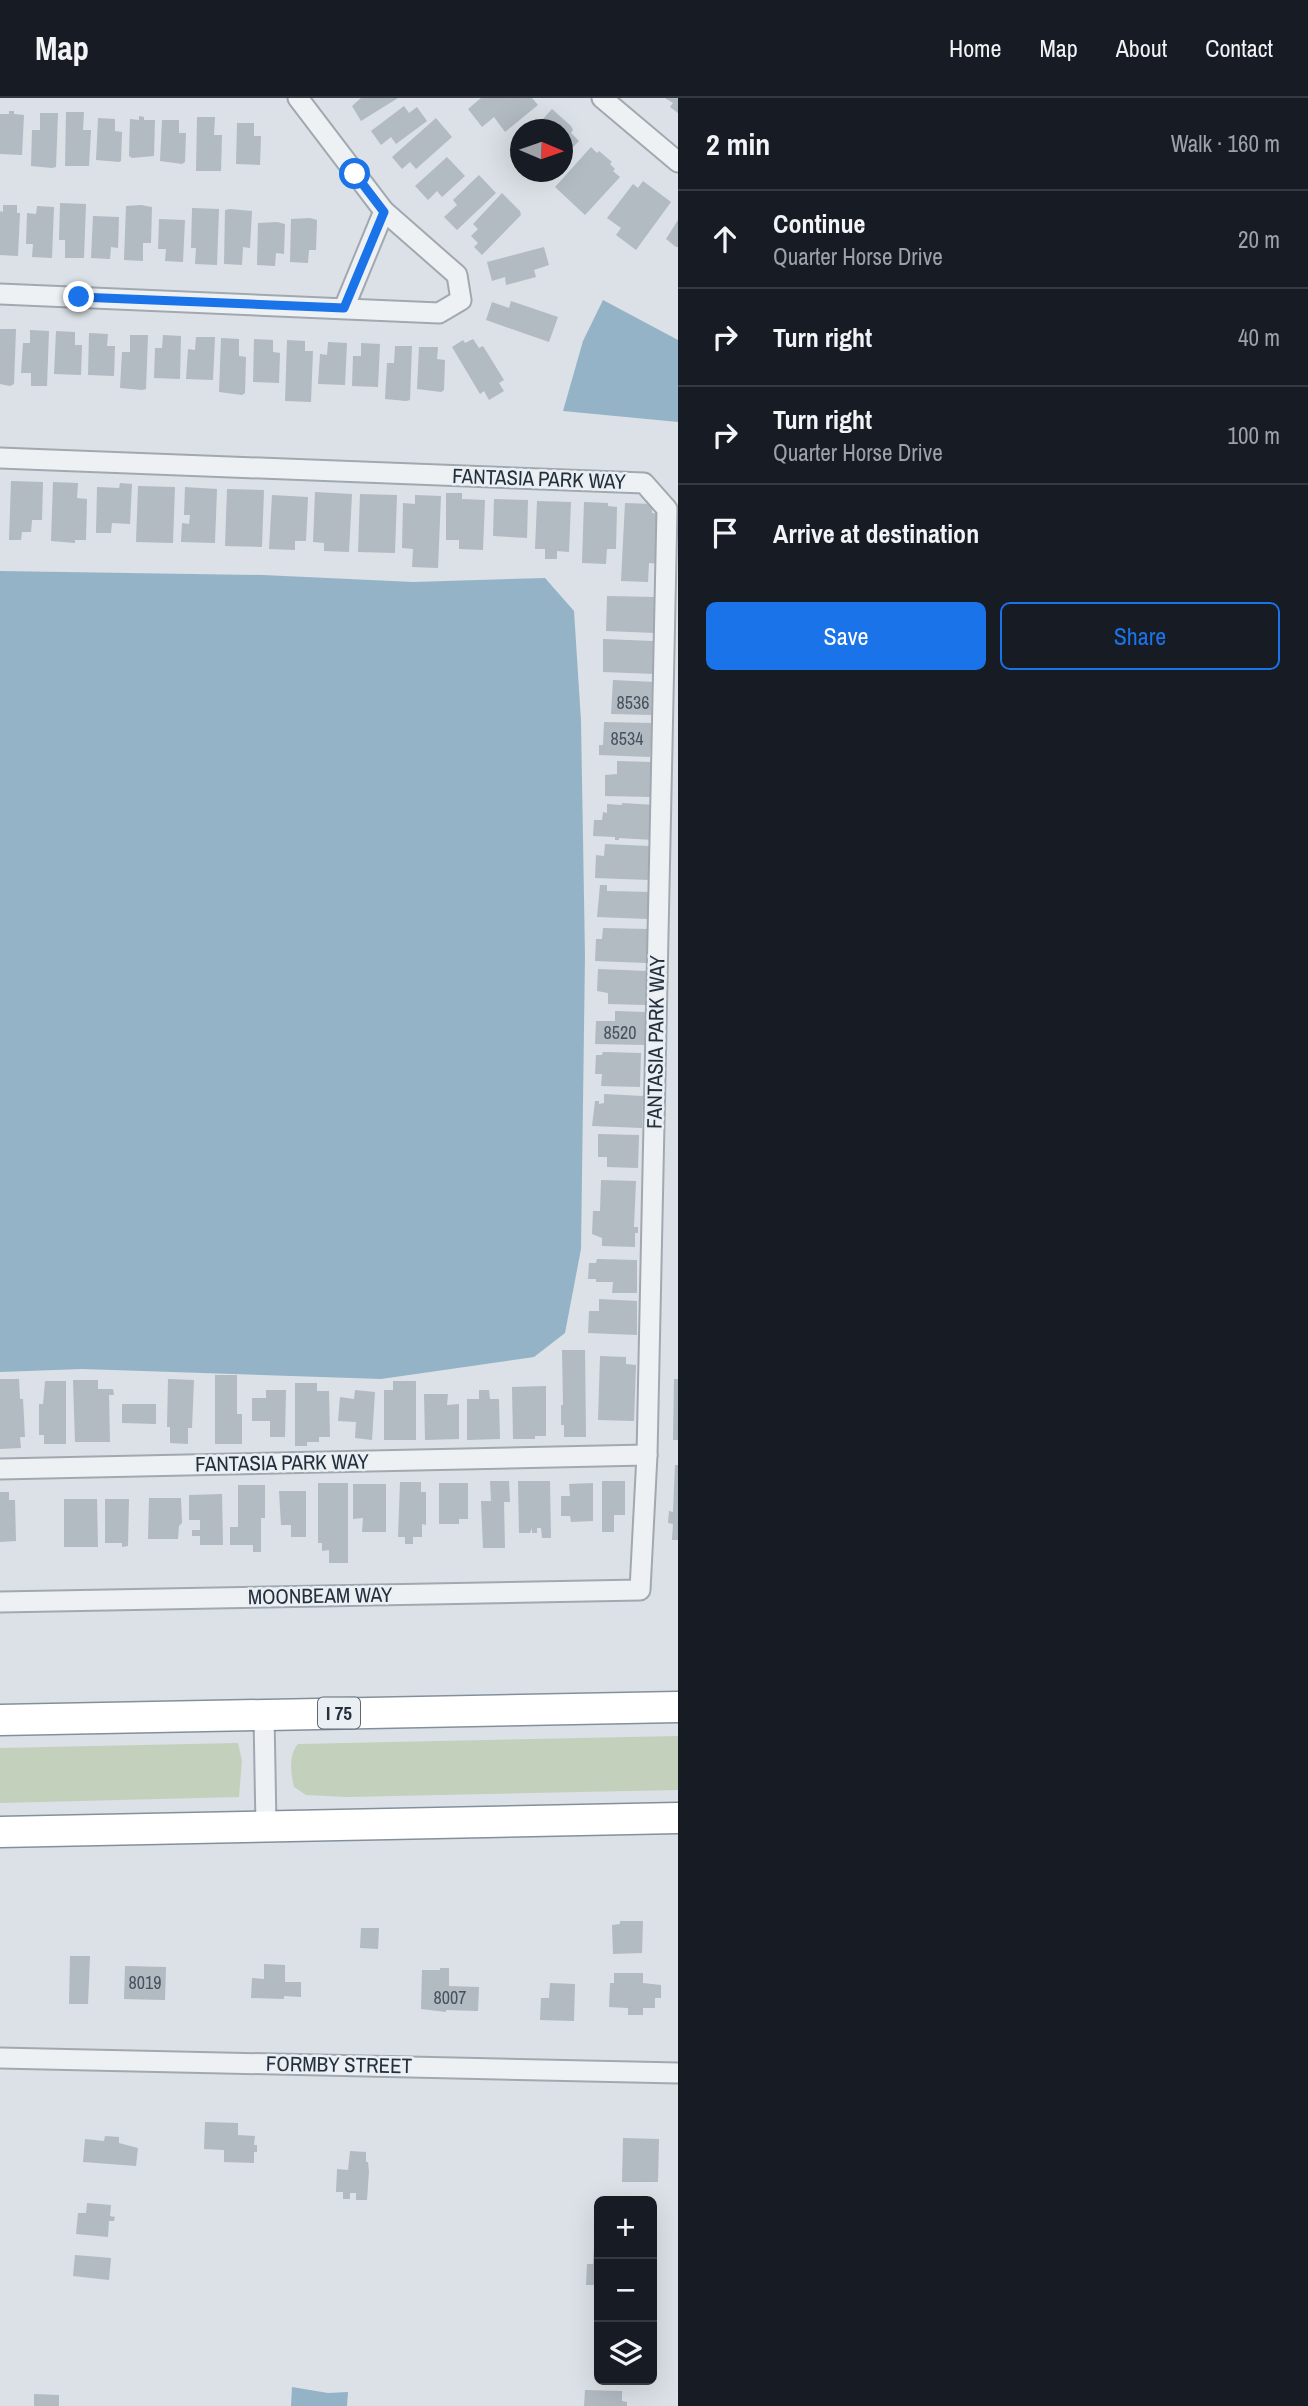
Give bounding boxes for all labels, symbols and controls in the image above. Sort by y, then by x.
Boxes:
text: Map [35,26,89,70]
text: Home [949,32,1001,64]
text: Map [1039,32,1078,64]
text: About [1116,32,1167,64]
text: Contact [1205,32,1273,64]
north arrow [510,119,573,182]
text: 2 min [706,124,770,164]
text: Walk · 160 m [1171,128,1280,159]
route start [339,158,370,189]
text: Continue [773,206,865,241]
icon: ahead [706,220,744,258]
text: 20 m [1238,224,1280,255]
text: Quarter Horse Drive [773,241,943,272]
route end [63,281,94,312]
icon: right [706,318,744,356]
text: Turn right [773,320,872,355]
text: 40 m [1238,322,1280,353]
text: Turn right [773,402,872,437]
icon: right [706,416,744,454]
text: 100 m [1228,420,1280,451]
text: Quarter Horse Drive [773,437,943,468]
street label: FANTASIA PARK WAY [452,461,627,496]
icon: arrive [706,514,744,552]
text: Arrive at destination [773,516,979,551]
button: Save [706,602,986,670]
button: Share [1000,602,1280,670]
house number: 8536 [617,690,649,715]
house number: 8534 [611,726,643,751]
street label: FANTASIA PARK WAY [639,954,672,1129]
house number: 8520 [604,1020,636,1045]
street label: FANTASIA PARK WAY [195,1446,370,1479]
street label: MOONBEAM WAY [247,1580,393,1611]
road number: I 75 [318,1698,360,1728]
house number: 8019 [129,1970,161,1995]
house number: 8007 [434,1985,466,2010]
street label: FORMBY STREET [266,2049,413,2080]
map controls [594,2196,657,2385]
button: + [594,2196,657,2259]
button: − [594,2259,657,2322]
button: layers [594,2322,657,2385]

